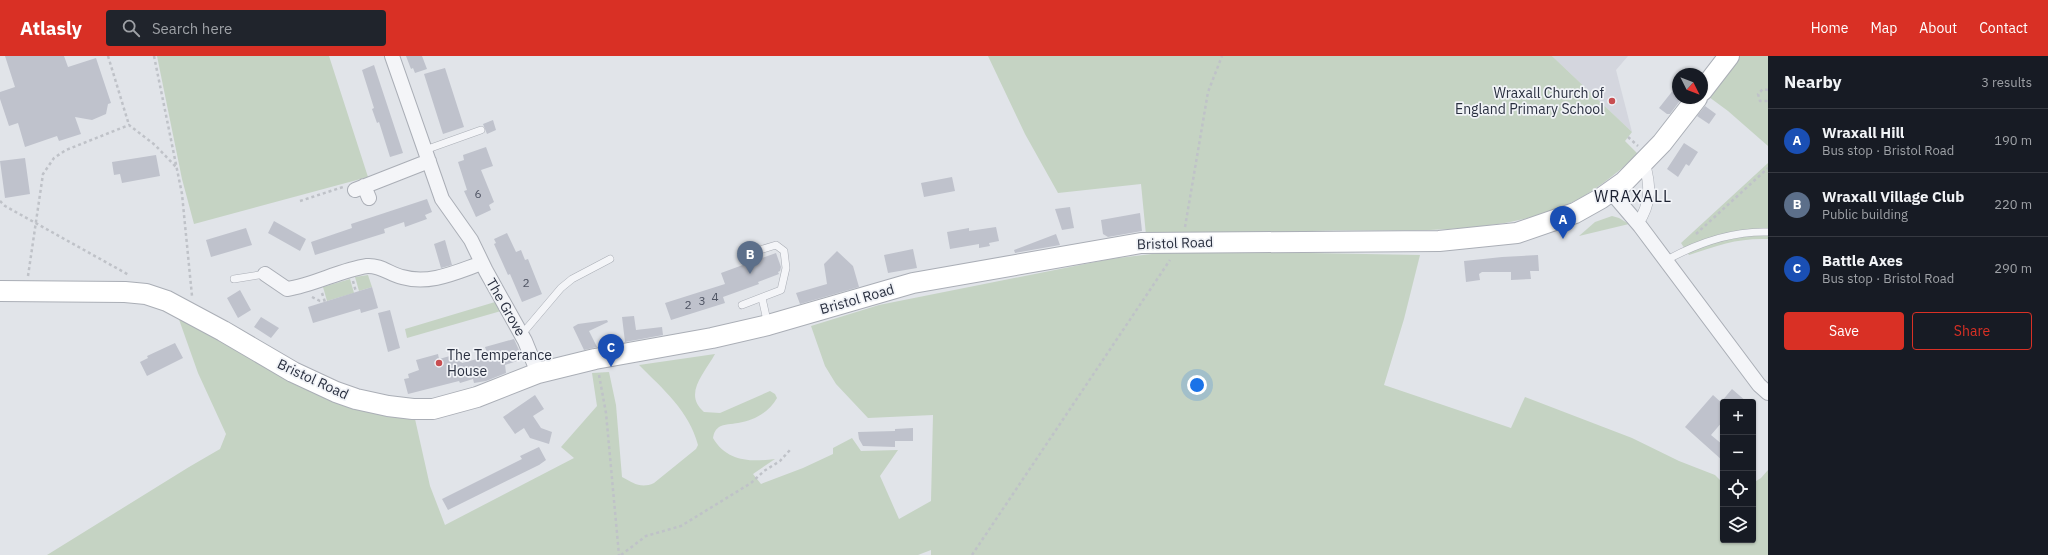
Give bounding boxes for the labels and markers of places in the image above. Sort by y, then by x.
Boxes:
place label: Wraxall Church of England Primary School [1455,84,1604,118]
marker: Wraxall Church of England Primary School [1607,96,1617,106]
pin: A [1550,206,1576,239]
pin: B [737,241,763,274]
pin: C [598,334,624,367]
place label: The Temperance House [447,346,552,380]
marker: The Temperance House [434,358,444,368]

